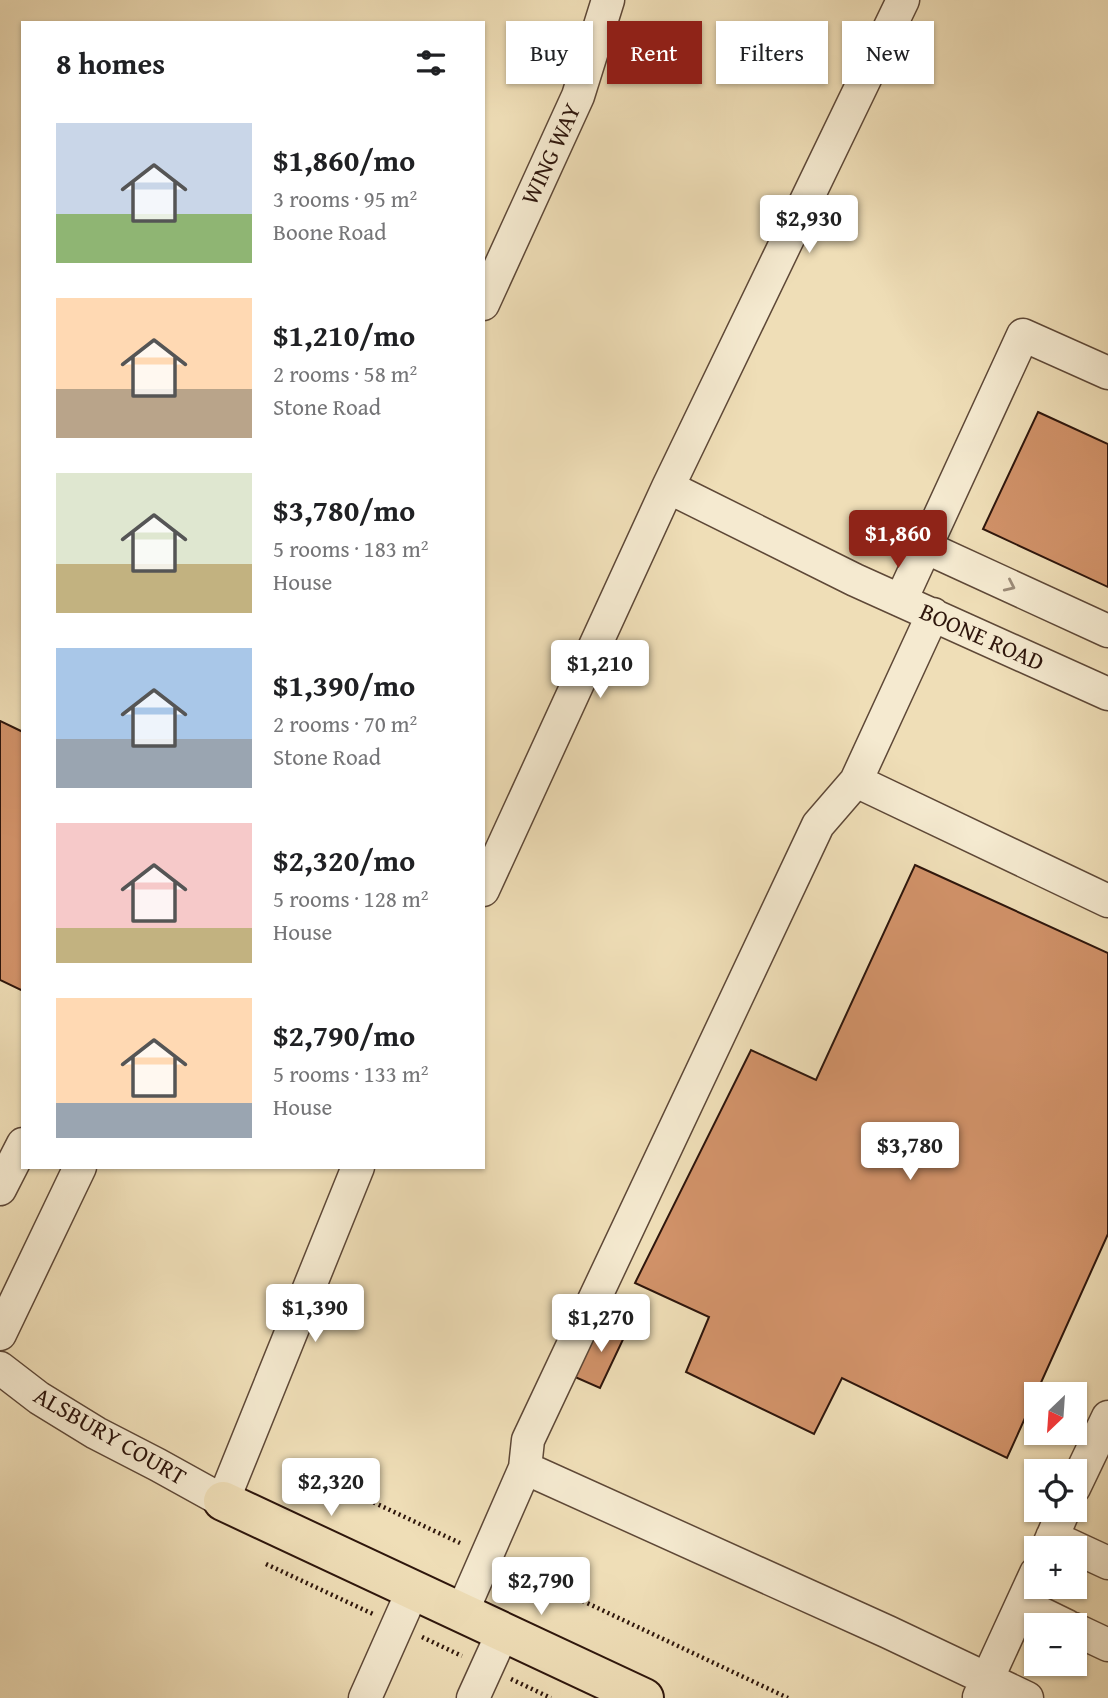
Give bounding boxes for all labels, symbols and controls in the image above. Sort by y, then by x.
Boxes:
chip: Buy [506,21,593,84]
chip: Rent [607,21,702,84]
chip: Filters [716,21,828,84]
chip: New [842,21,934,84]
text: 8 homes [56,41,165,85]
icon: filters [412,44,450,82]
street label: WING WAY [512,97,589,210]
text: $1,860/mo [273,138,415,182]
icon: home [112,151,196,235]
text: 3 rooms · 95 m² [273,182,417,215]
pin: $2,930 [752,196,866,255]
text: $2,930 [776,201,842,234]
text: Boone Road [273,215,386,248]
text: $1,210/mo [273,313,415,357]
icon: home [112,326,196,410]
text: 2 rooms · 58 m² [273,357,417,390]
text: Stone Road [273,390,381,423]
text: $3,780/mo [273,488,415,532]
icon: home [112,501,196,585]
pin: $1,860 [841,510,955,570]
text: $1,860 [865,516,931,549]
text: 5 rooms · 183 m² [273,532,428,565]
text: House [273,565,332,598]
one-way arrow [1002,577,1015,591]
street label: BOONE ROAD [914,594,1050,680]
pin: $1,210 [543,640,657,700]
text: $1,210 [567,646,633,679]
text: $1,390/mo [273,663,415,707]
icon: home [112,676,196,760]
text: 2 rooms · 70 m² [273,707,417,740]
text: Stone Road [273,740,381,773]
text: $2,320/mo [273,838,415,882]
icon: home [112,851,196,935]
text: 5 rooms · 128 m² [273,882,428,915]
text: House [273,915,332,948]
text: $2,790/mo [273,1013,415,1057]
icon: home [112,1026,196,1110]
text: 5 rooms · 133 m² [273,1057,428,1090]
text: House [273,1090,332,1123]
pin: $3,780 [853,1122,967,1182]
text: $3,780 [877,1128,943,1161]
pin: $1,390 [258,1284,372,1344]
text: $1,390 [282,1290,348,1323]
pin: $1,270 [544,1294,658,1354]
text: $1,270 [568,1300,634,1333]
street label: ALSBURY COURT [27,1378,193,1494]
north arrow [1024,1382,1087,1446]
map controls [1024,1382,1087,1676]
pin: $2,320 [274,1458,388,1518]
button: locate [1024,1459,1087,1522]
text: $2,320 [298,1464,364,1497]
button: + [1024,1536,1087,1599]
pin: $2,790 [484,1558,598,1617]
text: $2,790 [508,1563,574,1596]
button: − [1024,1613,1087,1676]

